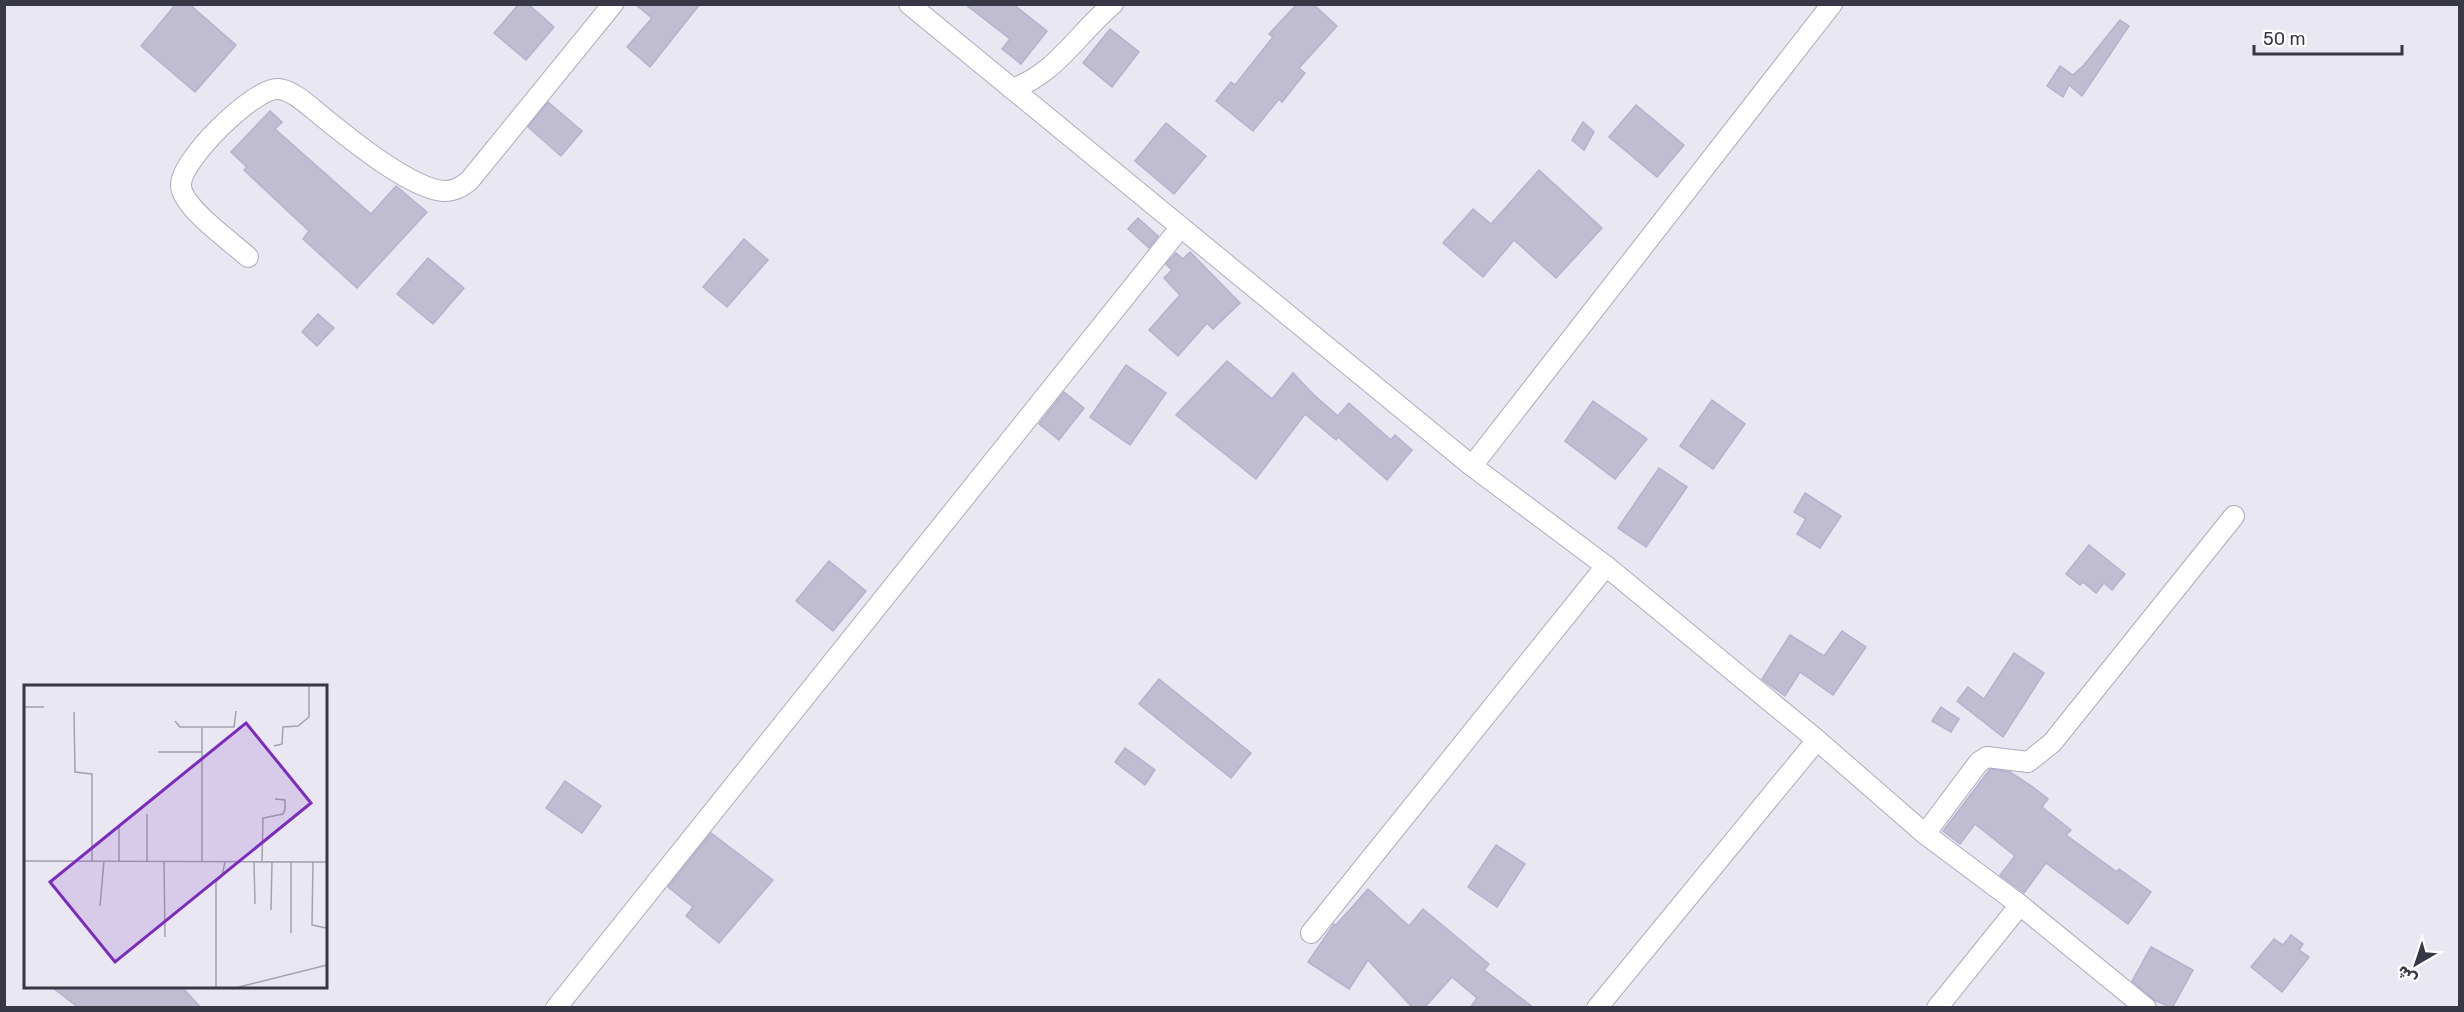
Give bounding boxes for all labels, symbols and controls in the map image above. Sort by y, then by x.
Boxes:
scale bar [2254,18,2402,56]
text: 50 m [2263,28,2306,50]
inset map [24,685,327,988]
north arrow [2386,934,2446,994]
text: ش [2393,962,2421,989]

